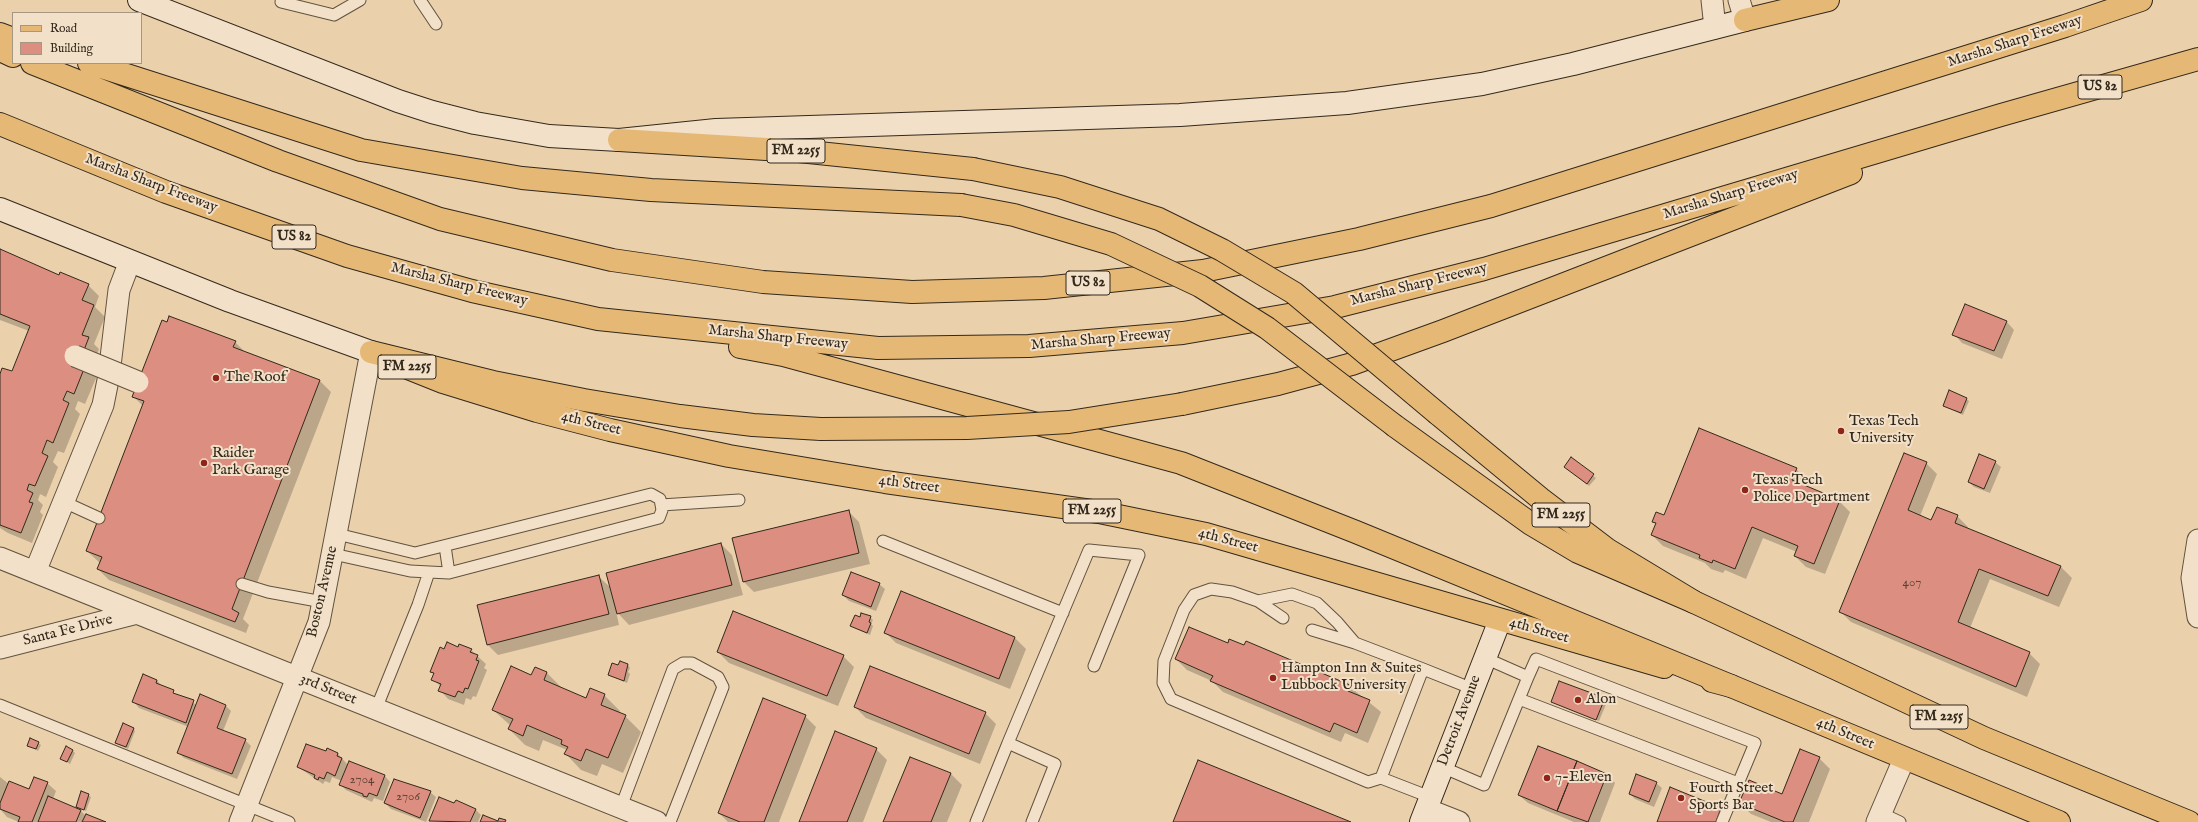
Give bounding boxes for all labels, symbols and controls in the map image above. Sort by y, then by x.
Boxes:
legend [12,12,142,64]
street label: Marsha Sharp Freeway [1945,12,2085,72]
text: Road [50,21,77,36]
text: Building [50,41,93,56]
road number: US 82 [2078,75,2122,99]
road number: FM 2255 [767,139,825,163]
street label: Marsha Sharp Freeway [82,150,220,218]
street label: Marsha Sharp Freeway [1661,166,1801,224]
road number: US 82 [272,225,316,249]
street label: Marsha Sharp Freeway [389,259,529,311]
street label: Marsha Sharp Freeway [1349,259,1489,311]
road number: US 82 [1066,271,1110,295]
street label: Marsha Sharp Freeway [707,322,849,354]
street label: Marsha Sharp Freeway [1030,325,1172,355]
road number: FM 2255 [378,355,436,379]
place label: The Roof [224,369,286,387]
marker: The Roof [211,373,221,383]
street label: 4th Street [559,408,623,440]
place label: Texas Tech University [1849,413,1919,448]
marker: Texas Tech University [1836,426,1846,436]
place label: Raider Park Garage [212,445,289,480]
marker: Raider Park Garage [199,458,209,468]
street label: 4th Street [878,472,940,498]
place label: Texas Tech Police Department [1753,472,1870,507]
marker: Texas Tech Police Department [1740,485,1750,495]
road number: FM 2255 [1063,499,1121,523]
road number: FM 2255 [1532,503,1590,527]
street label: 4th Street [1196,524,1260,558]
street label: Boston Avenue [304,544,342,640]
house number: 407 [1903,575,1921,591]
street label: Santa Fe Drive [21,611,115,651]
street label: 4th Street [1507,614,1571,648]
place label: Hampton Inn & Suites Lubbock University [1281,660,1421,695]
street label: 3rd Street [297,670,359,710]
marker: Hampton Inn & Suites Lubbock University [1268,673,1278,683]
street label: Detroit Avenue [1434,673,1486,769]
place label: Alon [1586,691,1616,709]
marker: Alon [1573,695,1583,705]
road number: FM 2255 [1910,705,1968,729]
street label: 4th Street [1813,714,1877,754]
place label: 7-Eleven [1555,769,1612,787]
house number: 2704 [350,772,374,788]
marker: 7-Eleven [1542,773,1552,783]
place label: Fourth Street Sports Bar [1689,780,1773,815]
house number: 2706 [396,789,420,805]
marker: Fourth Street Sports Bar [1676,793,1686,803]

